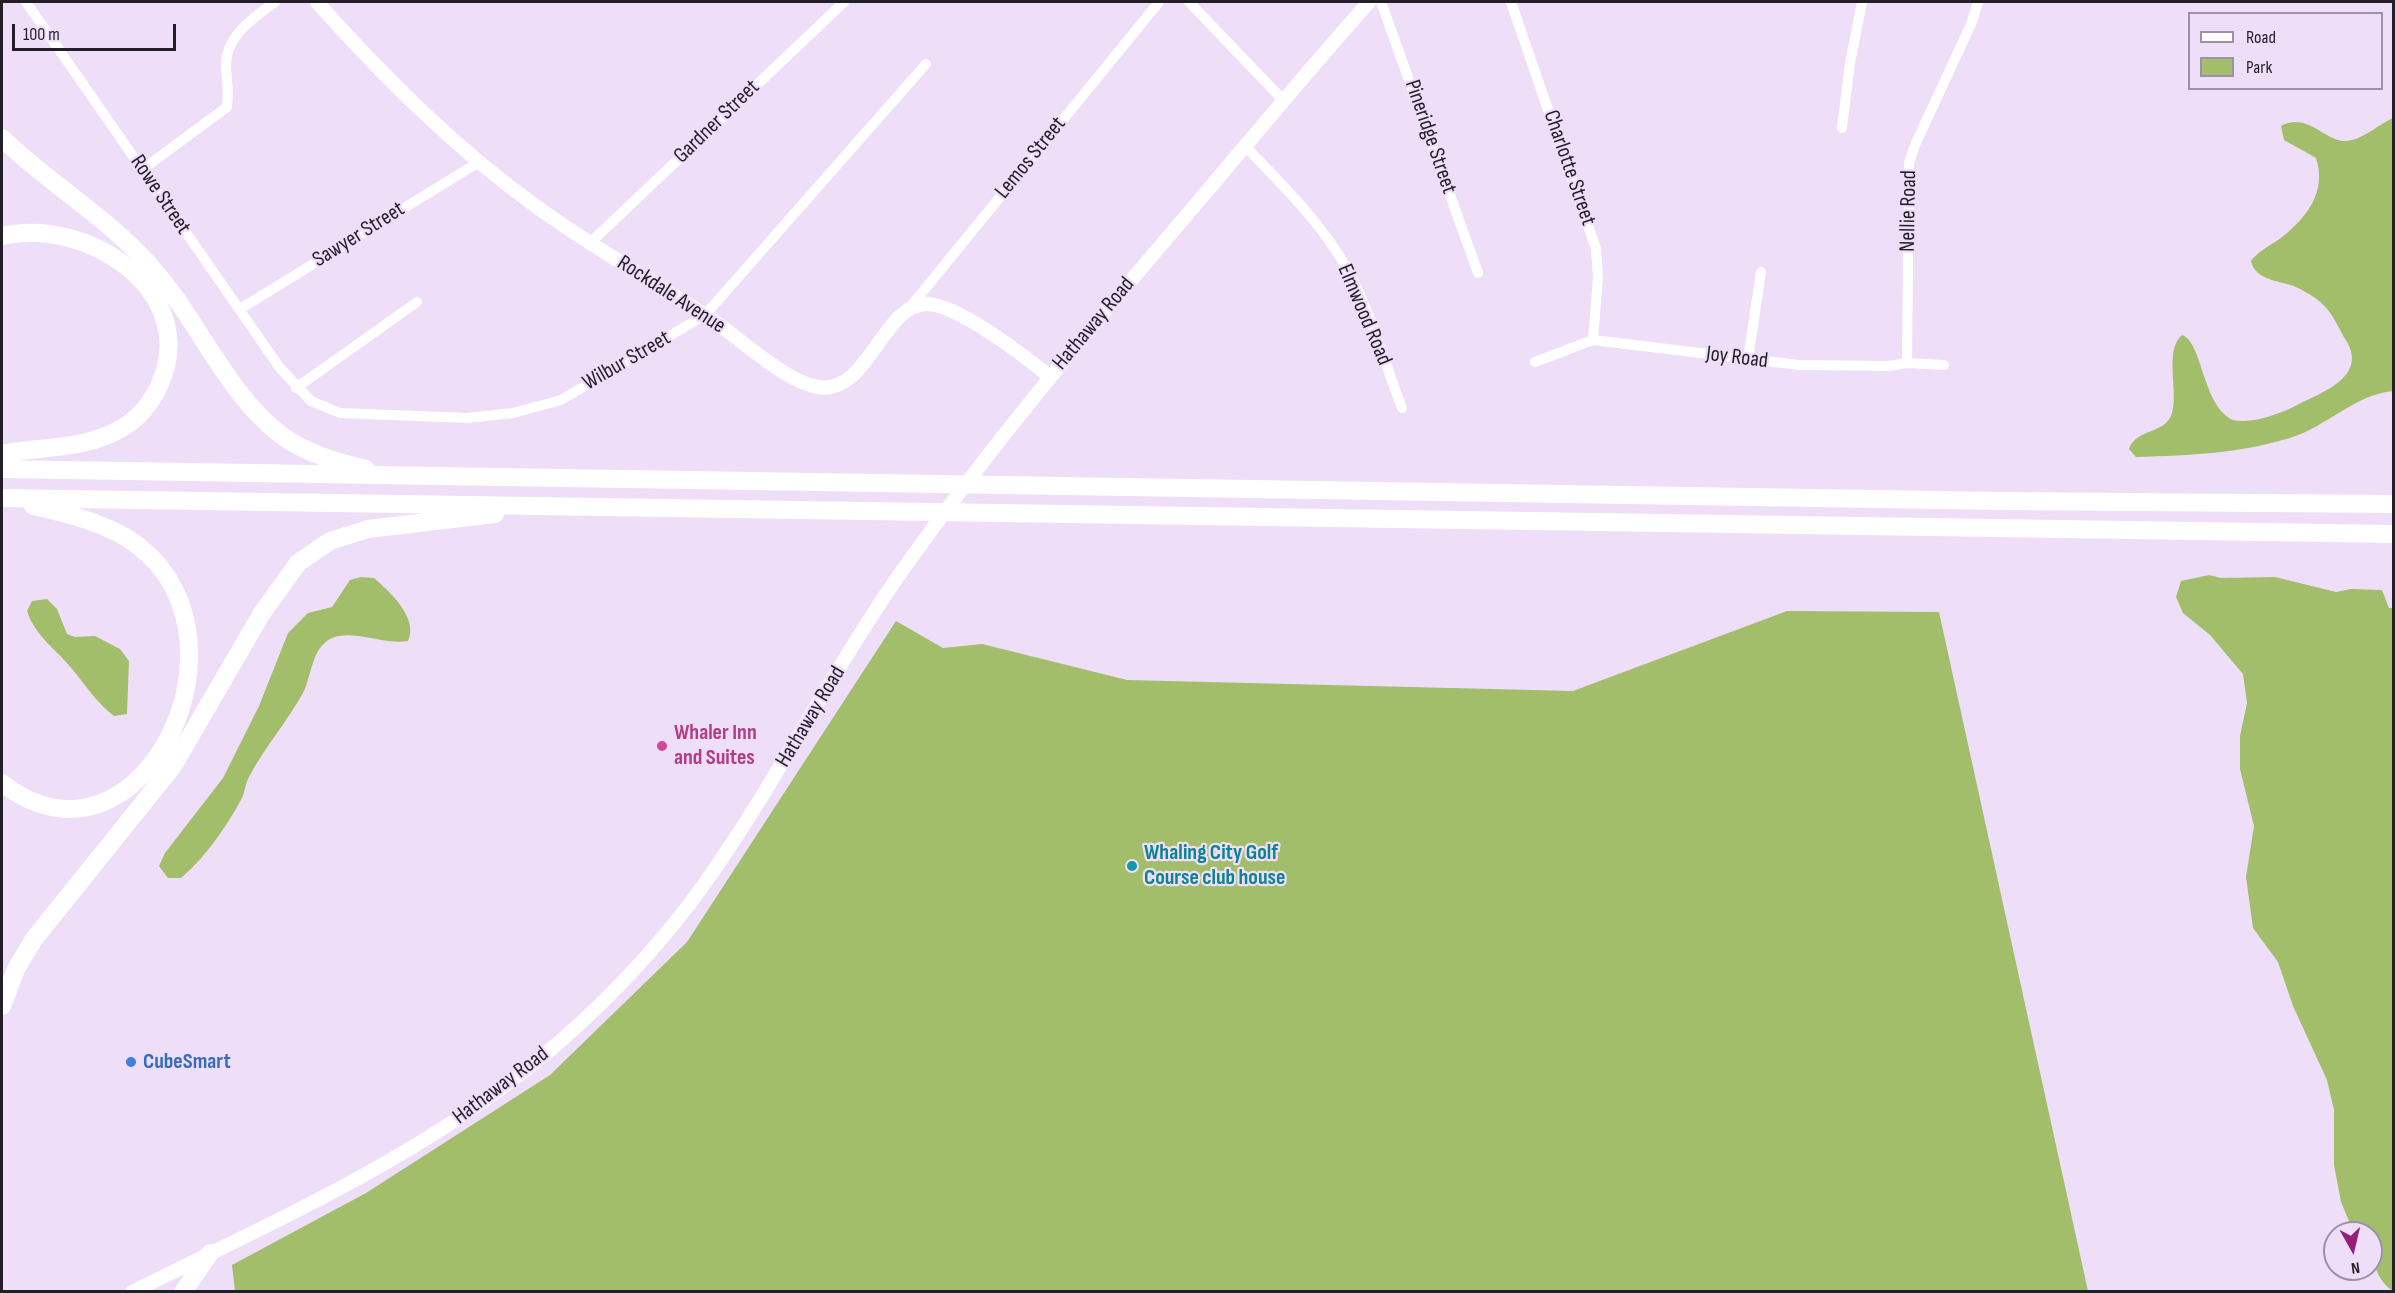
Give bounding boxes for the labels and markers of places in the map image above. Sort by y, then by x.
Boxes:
place label: Whaler Inn and Suites [674,720,757,772]
marker: Whaler Inn and Suites [655,739,669,753]
place label: Whaling City Golf Course club house [1144,840,1285,891]
marker: Whaling City Golf Course club house [1125,859,1139,873]
place label: CubeSmart [143,1049,231,1075]
marker: CubeSmart [124,1055,138,1069]

